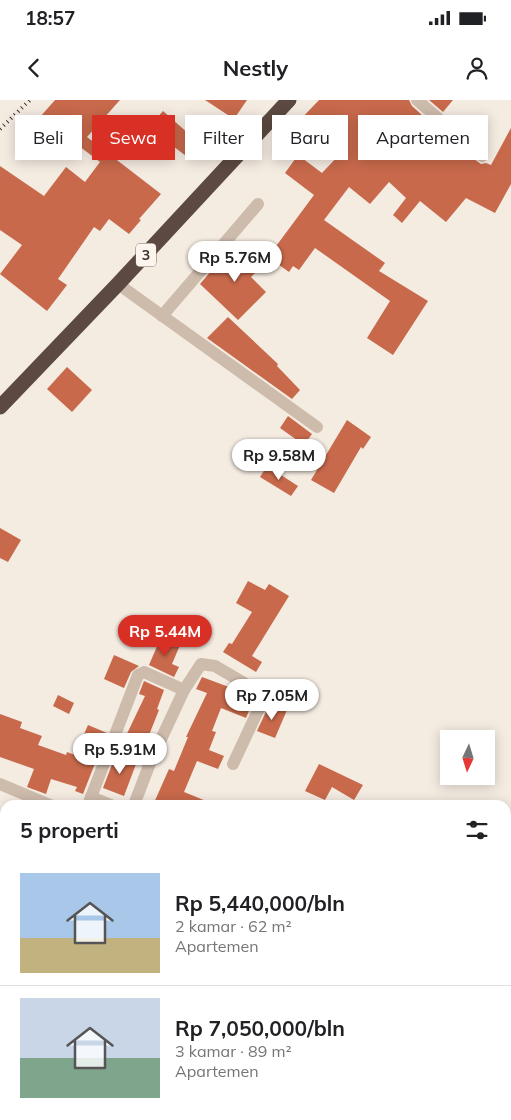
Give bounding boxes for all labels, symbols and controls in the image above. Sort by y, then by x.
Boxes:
text: 18:57 [25,6,75,30]
icon: back [20,54,48,82]
text: Nestly [223,54,288,82]
icon: person [463,54,491,82]
chip: Beli [15,115,82,160]
chip: Sewa [92,115,175,160]
chip: Filter [185,115,262,160]
chip: Baru [272,115,348,160]
chip: Apartemen [358,115,488,160]
pin: Rp 5.76M [183,240,287,283]
road number: 3 [136,244,156,266]
text: Rp 5.76M [199,247,271,267]
pin: Rp 9.58M [227,438,331,481]
text: Rp 9.58M [243,445,315,465]
pin: Rp 5.44M [113,614,217,657]
text: Rp 5.44M [129,621,201,641]
pin: Rp 7.05M [220,678,324,721]
text: Rp 7.05M [236,685,308,705]
north arrow [440,730,495,785]
map controls [440,730,495,785]
pin: Rp 5.91M [68,732,172,775]
text: Rp 5.91M [84,739,156,759]
icon: filters [463,816,491,844]
text: 5 properti [20,817,119,843]
text: Rp 5,440,000/bln [175,890,345,916]
icon: home [60,893,120,953]
text: 2 kamar · 62 m² [175,916,292,936]
text: Apartemen [175,936,259,956]
text: Rp 7,050,000/bln [175,1015,345,1041]
icon: home [60,1018,120,1078]
text: 3 kamar · 89 m² [175,1041,292,1061]
text: Apartemen [175,1061,259,1081]

